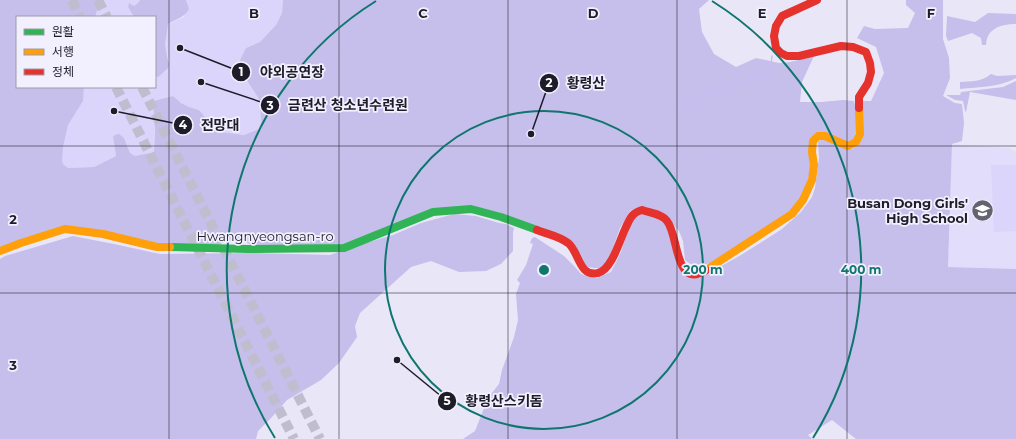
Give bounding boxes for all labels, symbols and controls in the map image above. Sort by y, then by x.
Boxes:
text: B [249,5,259,21]
text: C [418,5,428,21]
text: D [588,5,599,21]
text: E [758,5,767,21]
text: F [927,5,935,21]
legend [16,16,156,88]
text: 원활 [52,24,74,39]
text: 서행 [52,44,74,59]
callout: 야외공연장 [231,59,332,85]
text: 야외공연장 [260,63,324,81]
text: 정체 [52,64,74,79]
text: 1 [239,64,243,79]
callout: 황령산 [539,70,613,96]
text: 황령산 [567,74,605,92]
text: 2 [545,75,553,90]
callout: 금련산 청소년수련원 [260,92,416,118]
text: 금련산 청소년수련원 [288,96,408,114]
text: 3 [265,98,274,113]
callout: 전망대 [173,112,247,138]
text: 전망대 [201,116,239,134]
text: 4 [179,117,188,132]
place label: Busan Dong Girls' High School [847,195,968,226]
school or university icon: Busan Dong Girls' High School [970,197,996,223]
text: 2 [9,211,17,227]
street label: Hwangnyeongsan-ro [196,228,334,244]
text: 200 m [683,262,723,277]
text: 400 m [841,262,881,277]
centre of rings [537,263,551,277]
text: 3 [8,357,17,373]
callout: 황령산스키돔 [437,388,550,414]
text: 황령산스키돔 [465,392,543,410]
text: 5 [443,393,451,408]

